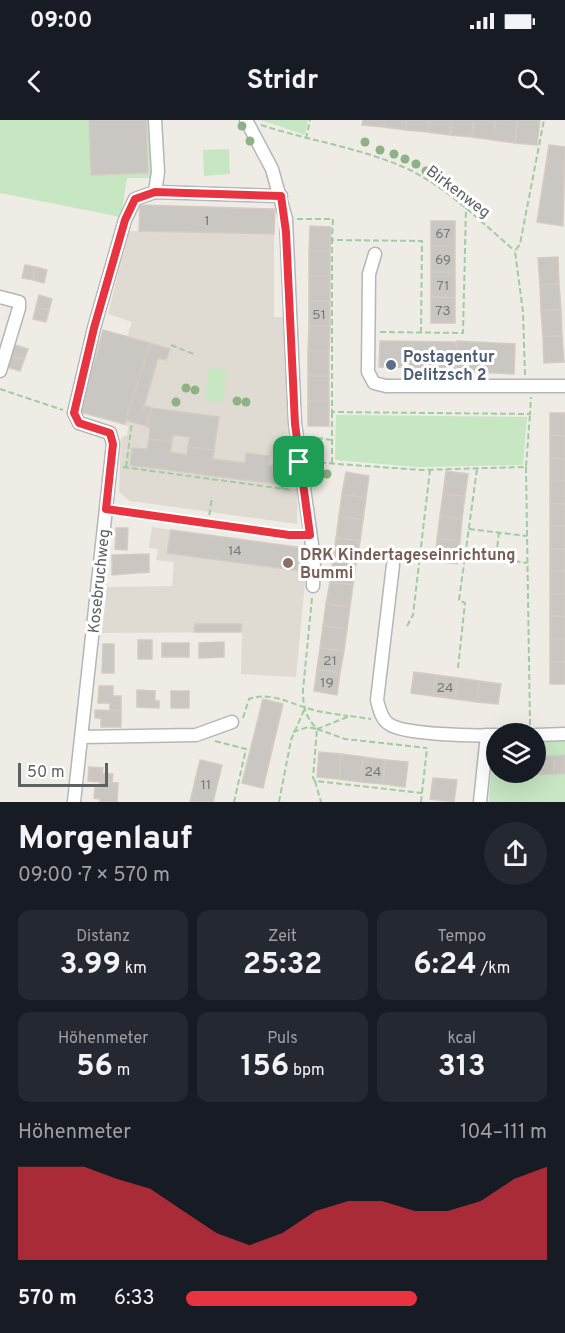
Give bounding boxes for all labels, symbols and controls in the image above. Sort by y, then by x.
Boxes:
text: 09:00 [30,8,92,35]
text: Stridr [247,64,318,98]
icon: back [18,65,51,98]
icon: search [514,65,547,98]
street label: Birkenweg [422,162,494,223]
house number: 1 [204,213,210,230]
house number: 67 [435,226,451,243]
house number: 69 [435,252,451,269]
house number: 71 [437,278,449,295]
house number: 73 [435,303,451,320]
house number: 51 [312,307,326,324]
place label: Postagentur Delitzsch 2 [403,348,495,386]
marker: Postagentur Delitzsch 2 [384,358,398,372]
pin [273,436,324,487]
icon: arrive [282,445,315,478]
street label: Kosebruchweg [85,528,115,634]
house number: 14 [228,543,242,560]
place label: DRK Kindertageseinrichtung Bummi [300,546,516,584]
marker: DRK Kindertageseinrichtung Bummi [281,556,295,570]
house number: 21 [323,653,337,670]
house number: 19 [320,675,334,692]
house number: 24 [436,680,454,697]
map controls [486,723,546,783]
button: layers [486,723,546,783]
scale bar [18,760,108,788]
text: 50 m [27,763,65,783]
house number: 24 [364,764,382,781]
house number: 11 [201,777,211,794]
text: Morgenlauf [18,819,192,861]
button: share [484,822,547,885]
text: 09:00 · 7 × 570 m [18,863,170,889]
text: Distanz [76,927,130,947]
text: Zeit [268,927,297,947]
text: Tempo [438,927,486,947]
text: 3.99 [59,947,121,984]
text: 25:32 [243,947,322,984]
text: 6:24 [413,947,477,984]
text: km [121,959,147,979]
text: /km [477,959,510,979]
text: Höhenmeter [58,1029,148,1049]
text: Puls [267,1029,298,1049]
text: kcal [448,1029,476,1049]
text: 56 [76,1049,113,1086]
text: 156 [241,1049,289,1086]
text: 313 [438,1049,486,1086]
text: m [113,1061,130,1081]
text: bpm [289,1061,324,1081]
text: Höhenmeter [18,1120,131,1146]
text: 104–111 m [460,1120,547,1146]
text: 570 m [18,1286,77,1312]
text: 6:33 [114,1286,155,1312]

